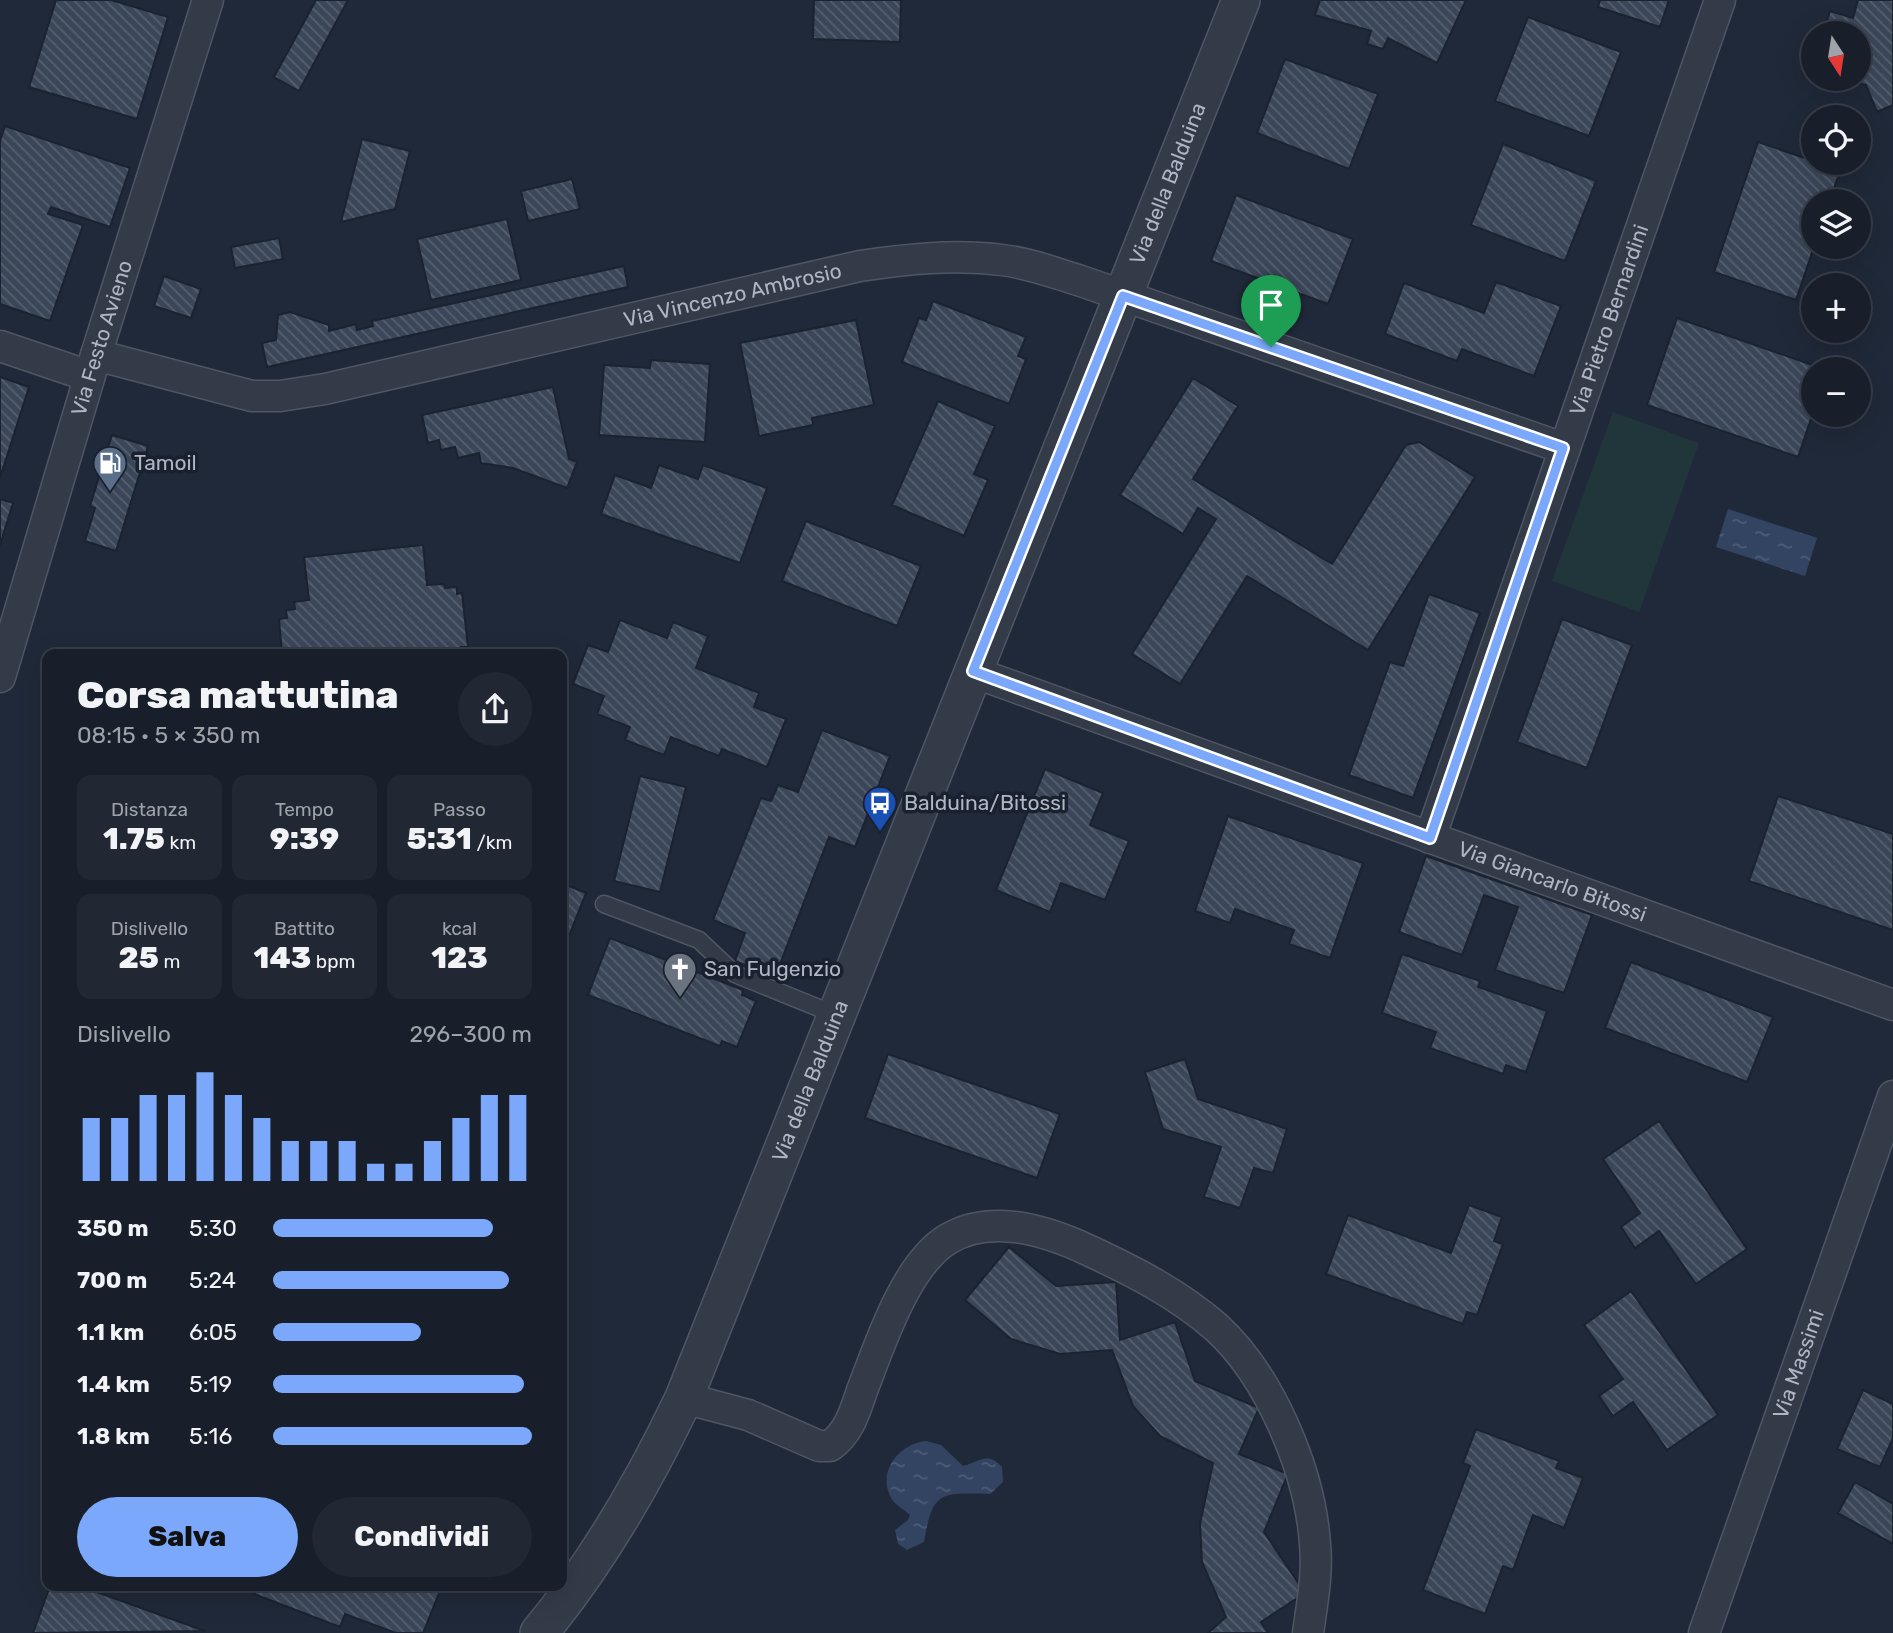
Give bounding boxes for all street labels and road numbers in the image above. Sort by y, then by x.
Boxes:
street label: Via della Balduina [1124,99,1211,268]
street label: Via Pietro Bernardini [1564,221,1653,419]
street label: Via Festo Avieno [66,257,137,419]
street label: Via Vincenzo Ambrosio [621,258,844,332]
street label: Via Giancarlo Bitossi [1455,836,1650,927]
street label: Via della Balduina [766,996,853,1165]
street label: Via Massimi [1767,1306,1829,1422]

